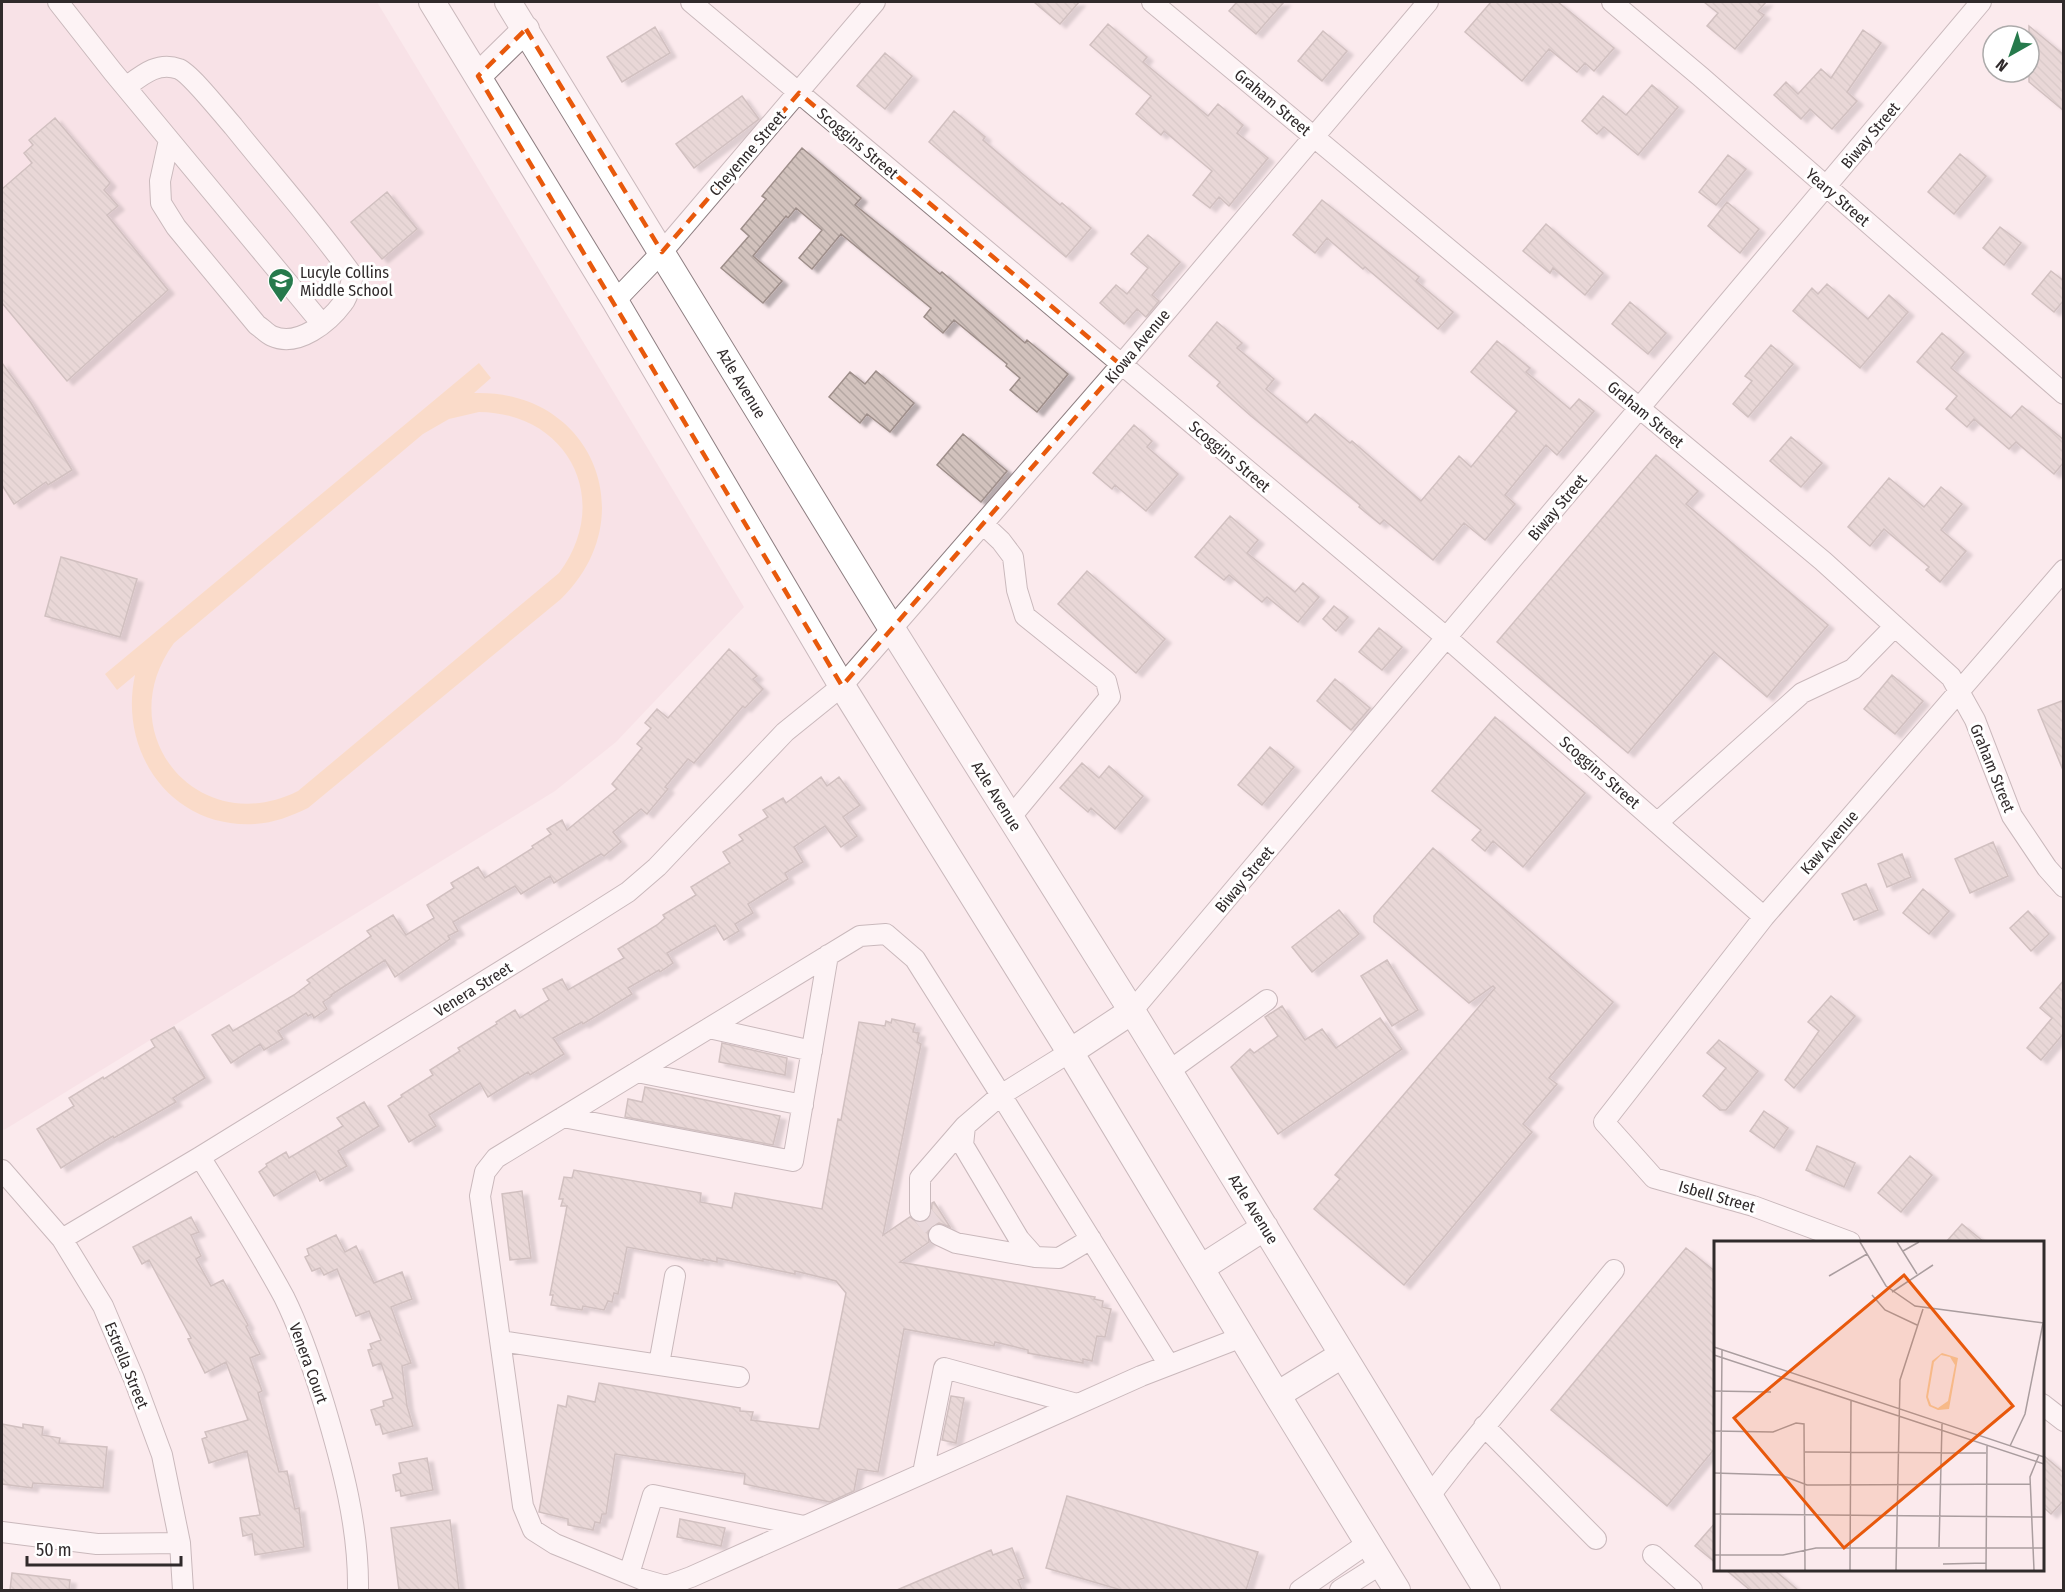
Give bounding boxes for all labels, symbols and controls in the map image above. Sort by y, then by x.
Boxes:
north arrow [1981,24,2041,84]
text: N [1992,55,2011,75]
street label: Graham Street [1231,65,1315,140]
street label: Biway Street [1837,98,1904,172]
street label: Scoggins Street [813,104,903,183]
street label: Cheyenne Street [705,106,790,200]
street label: Yeary Street [1802,164,1874,231]
place label: Lucyle Collins Middle School [300,263,393,300]
school or university icon: Lucyle Collins Middle School [266,266,296,304]
street label: Kiowa Avenue [1101,305,1174,387]
street label: Azle Avenue [713,345,770,422]
street label: Graham Street [1604,377,1688,452]
street label: Scoggins Street [1185,417,1275,496]
street label: Biway Street [1524,470,1591,544]
street label: Graham Street [1966,721,2019,816]
street label: Scoggins Street [1556,732,1644,813]
street label: Azle Avenue [968,758,1026,835]
street label: Kaw Avenue [1796,806,1862,878]
street label: Biway Street [1211,842,1278,916]
street label: Venera Street [431,958,516,1021]
street label: Azle Avenue [1225,1171,1283,1248]
street label: Isbell Street [1676,1176,1758,1217]
inset map [1714,1241,2044,1571]
street label: Estrella Street [101,1319,153,1412]
street label: Venera Court [285,1320,332,1407]
scale bar [27,1529,182,1567]
text: 50 m [36,1539,72,1561]

